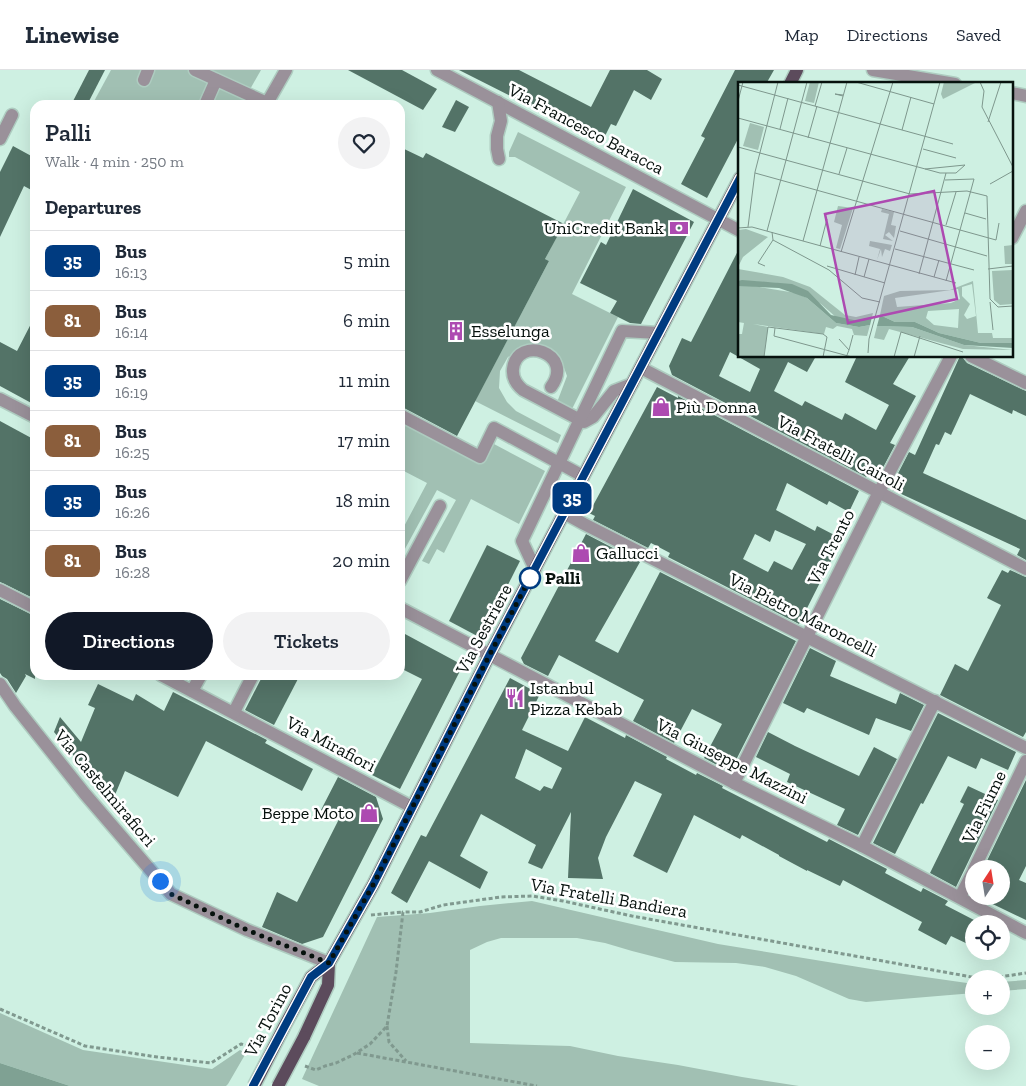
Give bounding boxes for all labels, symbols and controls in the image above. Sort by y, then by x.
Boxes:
text: Linewise [25,20,119,49]
text: Map [784,24,819,46]
text: Directions [847,24,928,46]
text: Saved [956,24,1001,46]
street label: Via Francesco Baracca [503,78,668,180]
inset map [738,82,1014,358]
button: heart [338,117,390,169]
text: Palli [45,118,91,147]
text: Walk · 4 min · 250 m [45,152,184,171]
text: Departures [45,196,141,219]
place label: UniCredit Bank [544,217,665,239]
bank icon: UniCredit Bank [668,217,690,239]
text: Bus [115,240,147,263]
text: 5 min [343,249,390,272]
text: 35 [63,250,82,272]
text: 16:13 [115,263,147,282]
text: Bus [115,300,147,323]
text: 6 min [343,309,390,332]
text: 81 [64,310,81,332]
building icon: Esselunga [445,320,467,342]
place label: Esselunga [471,320,550,342]
text: 16:14 [115,323,148,342]
text: Bus [115,360,147,383]
text: 11 min [338,369,390,392]
text: 35 [63,370,82,392]
text: 16:19 [115,383,148,402]
shop icon: Più Donna [650,396,672,418]
place label: Più Donna [676,396,757,418]
street label: Via Fratelli Cairoli [773,410,909,496]
text: Bus [115,420,147,443]
text: 17 min [337,429,390,452]
text: 81 [64,430,81,452]
text: 16:25 [115,443,150,462]
text: Bus [115,480,147,503]
line badge: 35 [550,482,594,514]
text: 35 [563,487,582,509]
text: 18 min [336,489,390,512]
text: 35 [63,490,82,512]
text: 16:26 [115,503,150,522]
street label: Via Trento [802,506,859,589]
text: Bus [115,540,147,563]
shop icon: Gallucci [570,542,592,564]
place label: Gallucci [596,542,658,564]
text: 20 min [332,549,390,572]
text: 81 [64,550,81,572]
text: 16:28 [115,563,150,582]
marker: Palli [519,567,541,589]
place label: Palli [545,567,581,589]
street label: Via Pietro Maroncelli [724,568,881,662]
street label: Via Sestriere [451,580,517,679]
button: Directions [45,612,213,670]
button: Tickets [223,612,390,670]
place label: Istanbul Pizza Kebab [530,677,622,720]
restaurant icon: Istanbul Pizza Kebab [504,687,526,709]
street label: Via Mirafiori [282,711,380,777]
street label: Via Giuseppe Mazzini [652,713,811,809]
street label: Via Castelmirafiori [49,724,160,851]
street label: Via Fiume [957,767,1011,848]
place label: Beppe Moto [262,802,354,824]
shop icon: Beppe Moto [358,802,380,824]
north arrow [965,860,1010,905]
map controls [965,860,1010,1070]
your location [148,869,173,894]
street label: Via Fratelli Bandiera [528,873,689,923]
button: locate [965,915,1010,960]
button: + [965,970,1010,1015]
street label: Via Torino [239,979,297,1061]
button: − [965,1025,1010,1070]

